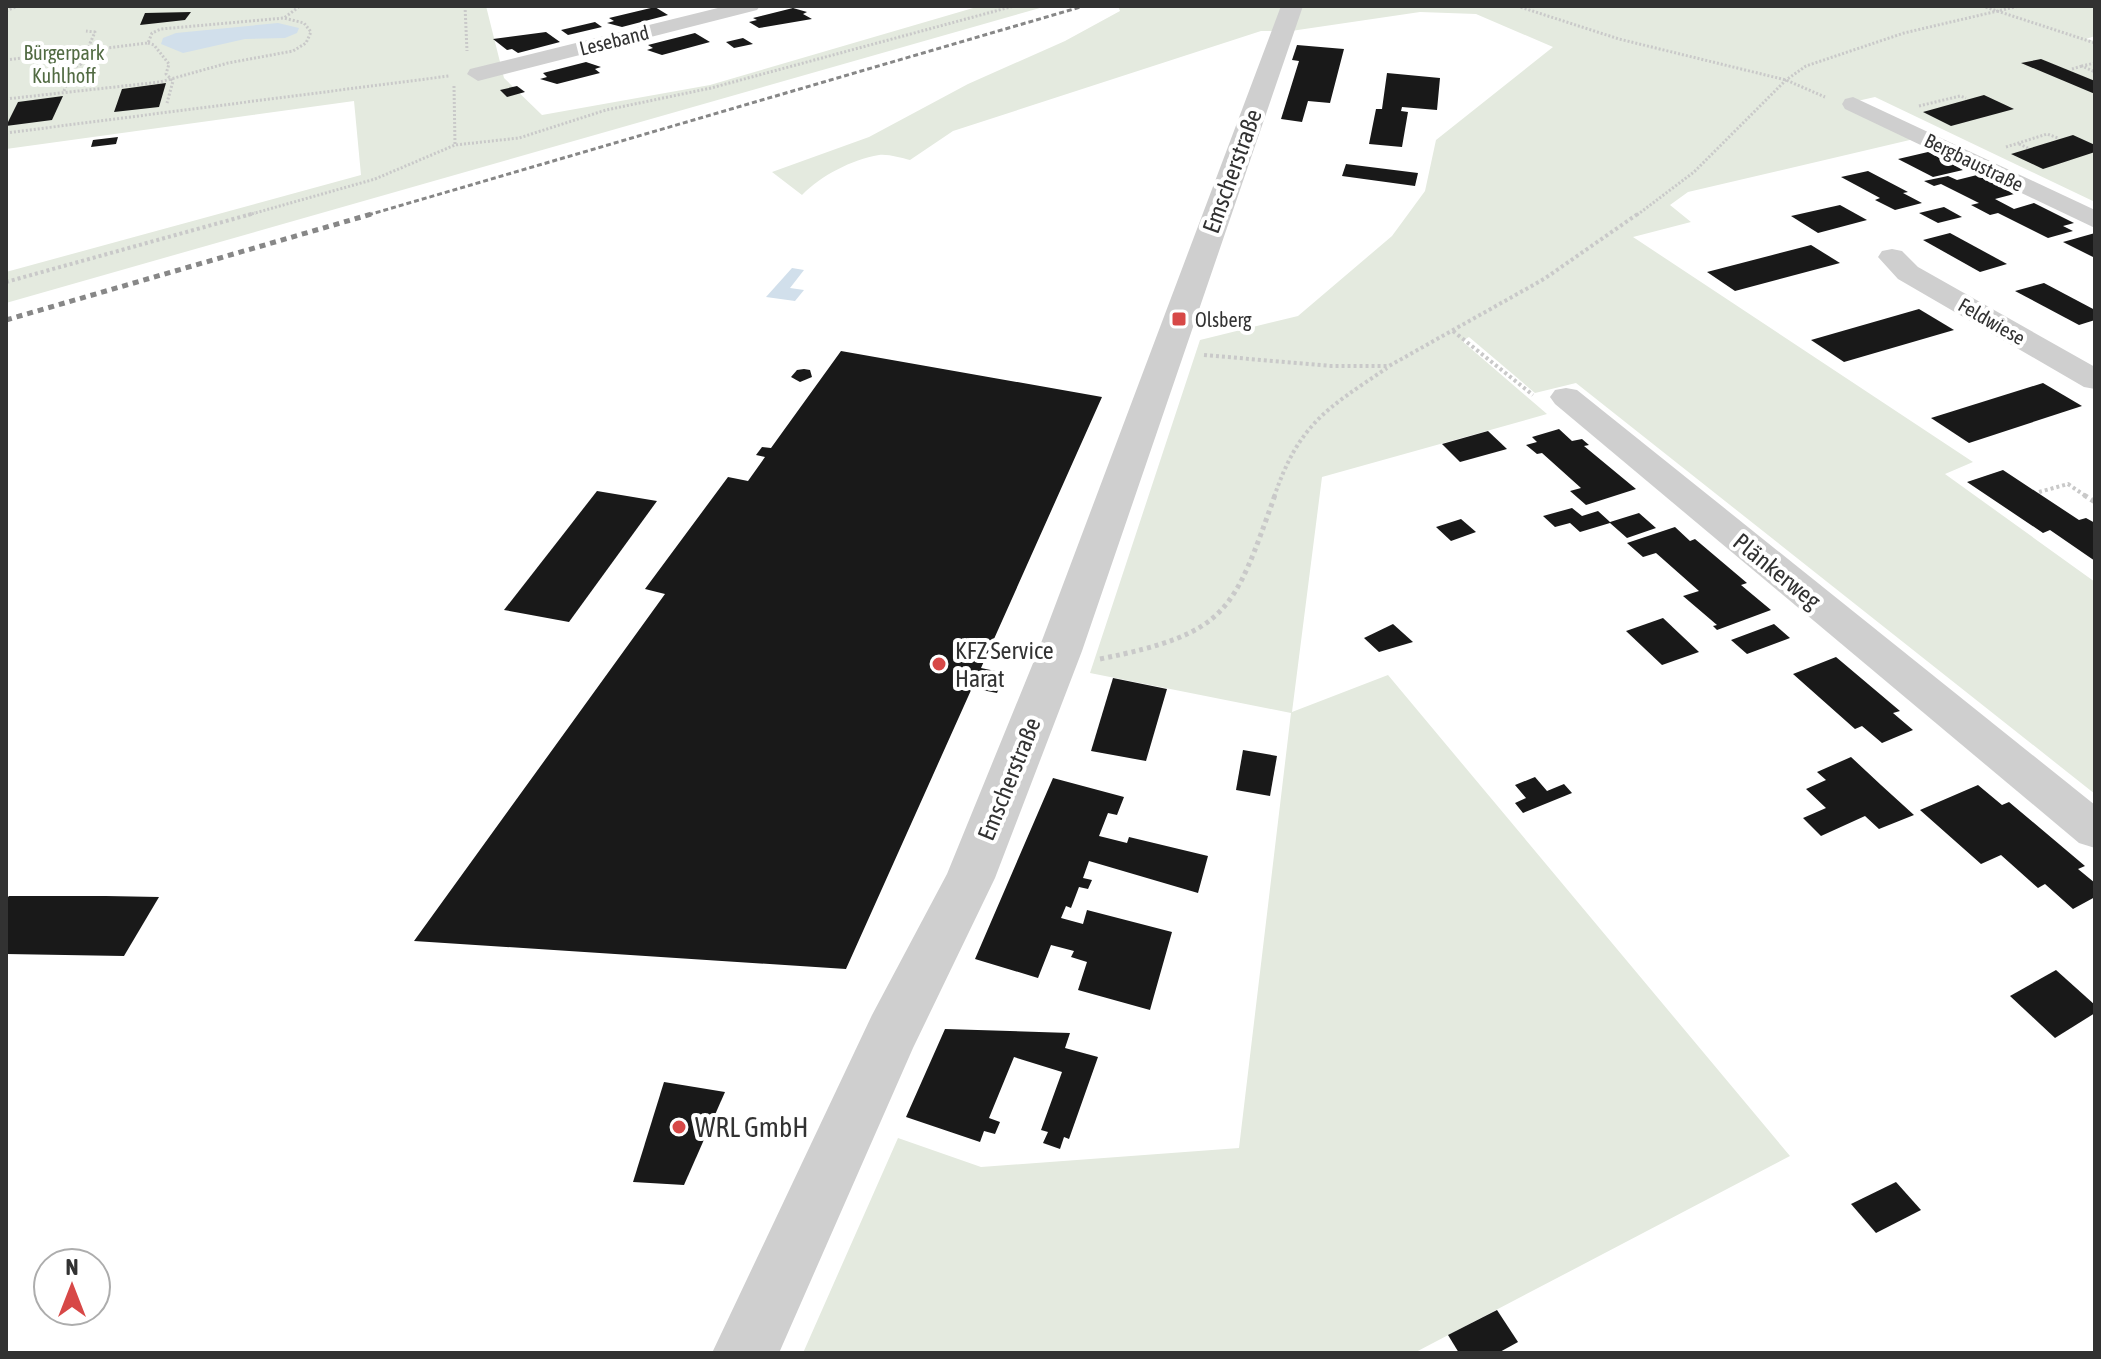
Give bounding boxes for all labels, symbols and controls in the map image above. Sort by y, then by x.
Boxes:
street label: Leseband [577,20,651,60]
park label: Bürgerpark Kuhlhoff [23,41,105,87]
street label: Emscherstraße [1197,105,1267,237]
street label: Bergbaustraße [1921,128,2027,196]
street label: Feldwiese [1955,293,2029,349]
place label: Olsberg [1195,308,1252,331]
marker: Olsberg [1170,310,1188,328]
street label: Plänkerweg [1728,528,1827,615]
place label: KFZ Service Harat [955,637,1054,692]
marker: KFZ Service Harat [930,655,948,673]
street label: Emscherstraße [972,714,1046,844]
place label: WRL GmbH [695,1111,809,1143]
marker: WRL GmbH [670,1118,688,1136]
north arrow [32,1247,112,1327]
text: N [66,1254,78,1280]

